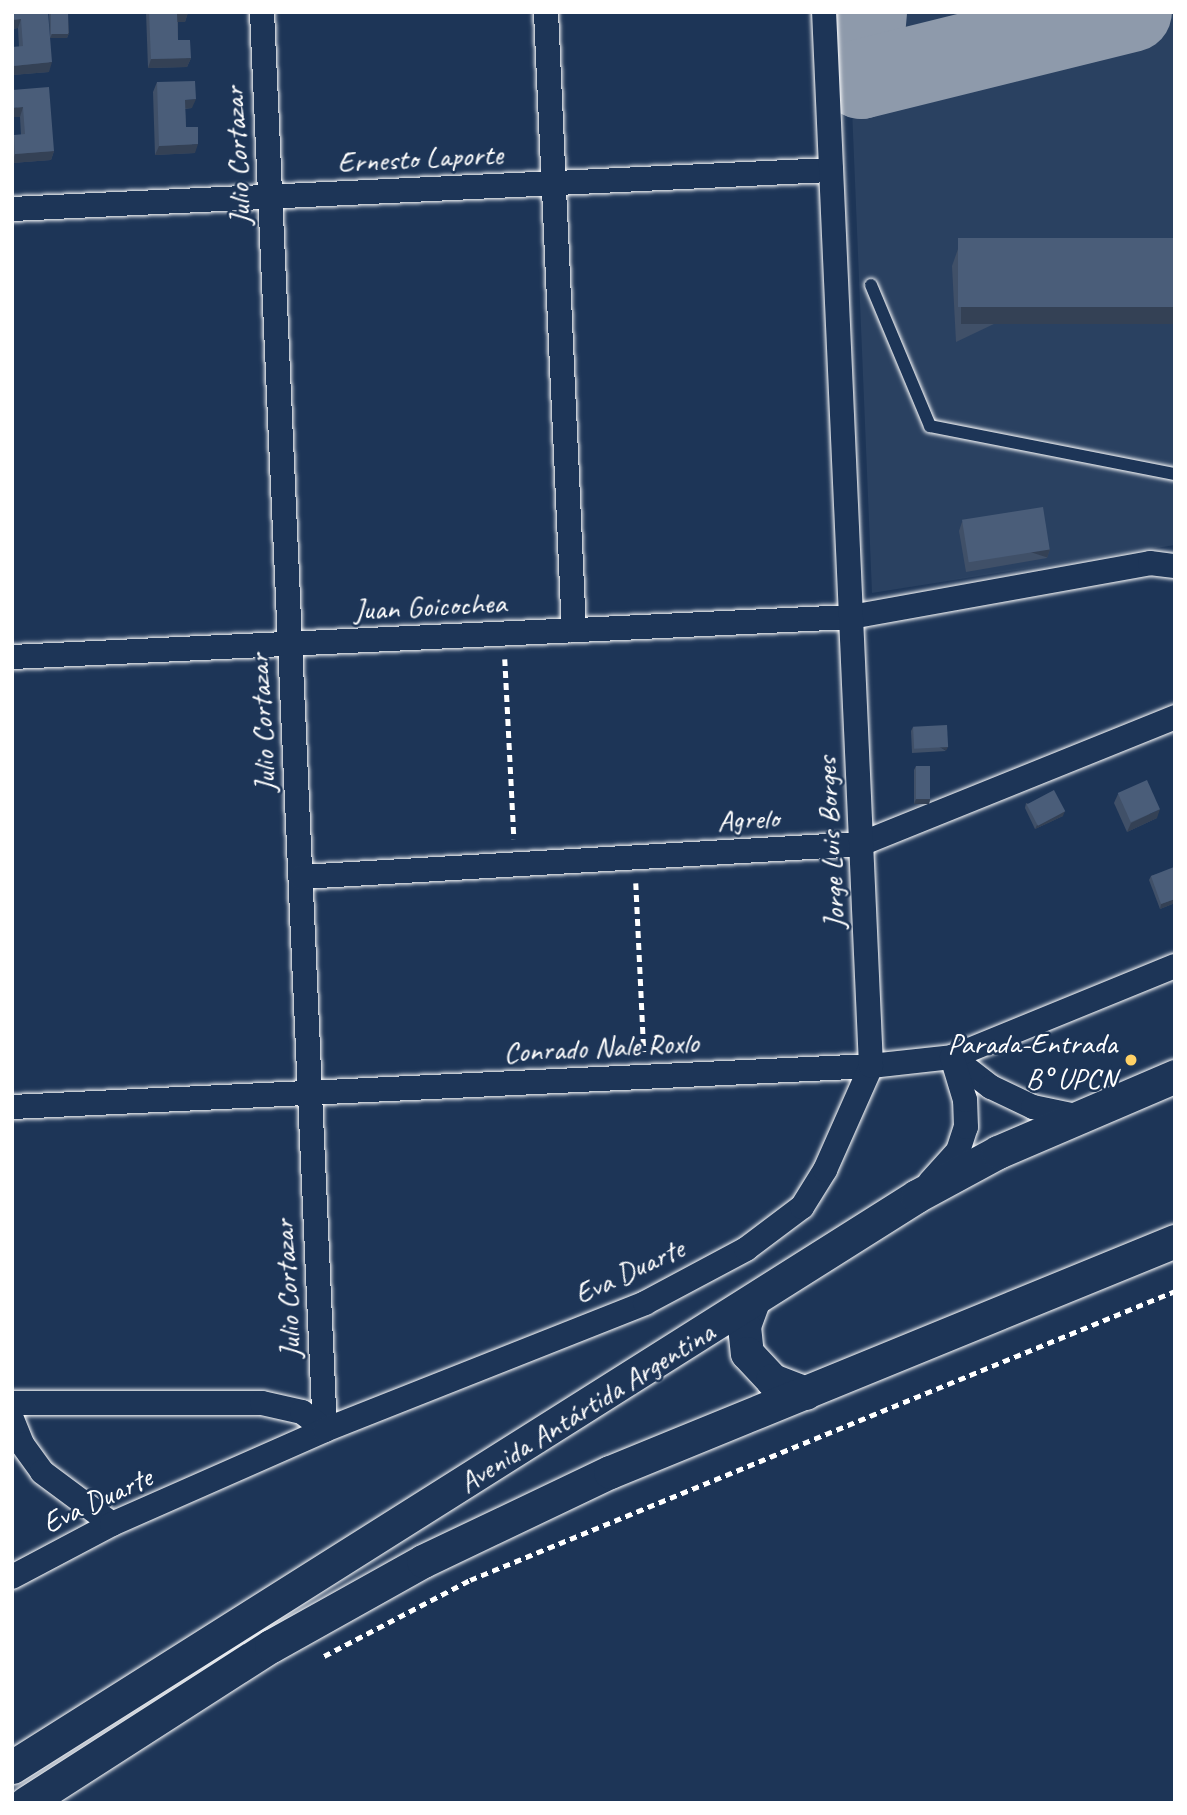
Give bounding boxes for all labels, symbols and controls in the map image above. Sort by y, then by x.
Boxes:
street label: Julio Cortazar [215,86,259,226]
street label: Ernesto Laporte [336,136,504,180]
street label: Juan Goicochea [354,584,506,628]
street label: Julio Cortazar [240,653,284,793]
street label: Jorge Luis Borges [808,757,852,929]
street label: Agrelo [716,799,780,839]
street label: Conrado Nale Roxlo [502,1024,700,1070]
place label: Parada-Entrada B° UPCN [947,1025,1117,1096]
marker: Parada-Entrada B° UPCN [1123,1052,1139,1068]
street label: Julio Cortazar [265,1219,309,1359]
street label: Eva Duarte [569,1230,689,1312]
street label: Avenida Antártida Argentina [452,1314,720,1500]
street label: Eva Duarte [37,1459,157,1541]

